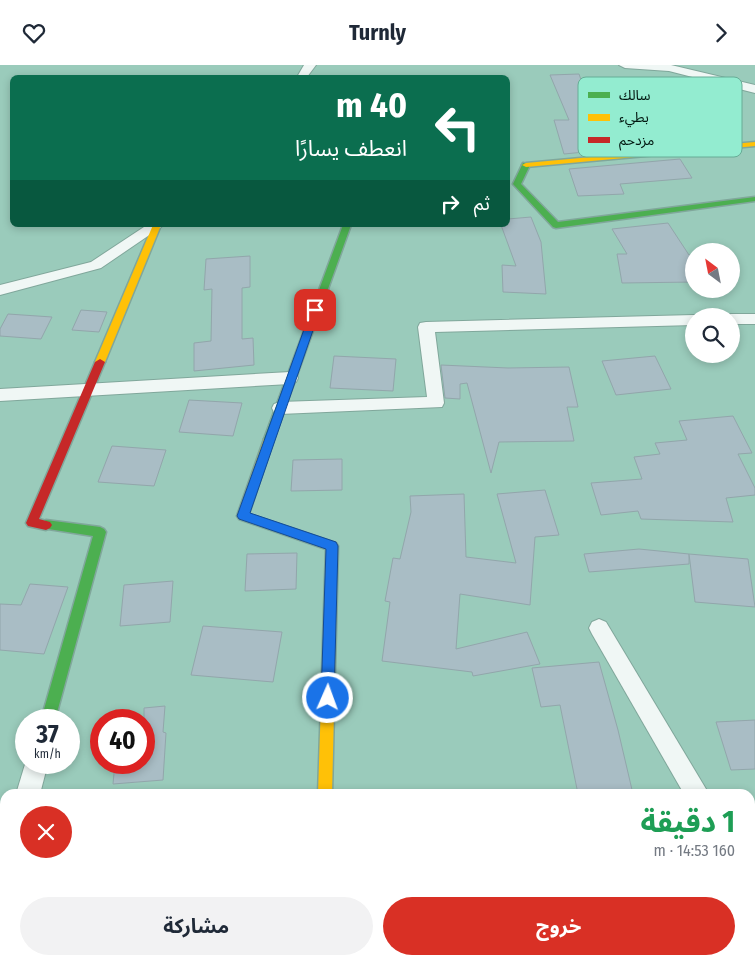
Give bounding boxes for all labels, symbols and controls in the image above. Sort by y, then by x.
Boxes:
icon: heart [20,19,48,47]
text: Turnly [349,19,406,46]
icon: forward [707,19,735,47]
legend [578,77,742,157]
text: 40 m [336,84,407,126]
text: سالك [619,87,651,104]
icon: left [425,95,490,160]
text: بطيء [619,109,649,128]
text: مزدحم [619,132,654,151]
text: انعطف يسارًا [295,135,407,162]
icon: right [436,190,464,218]
text: ثم [474,192,490,215]
north arrow [685,243,740,297]
map controls [685,243,740,363]
pin [294,289,336,331]
icon: arrive [301,296,329,324]
button: search [685,308,740,363]
position arrow [301,671,353,723]
speed limit sign: 40 [90,709,155,774]
text: 37 [36,720,59,750]
text: km/h [34,747,61,761]
text: 1 دقيقة [641,804,735,840]
button: close [20,806,72,858]
text: 160 m · 14:53 [654,841,735,860]
button: مشاركة [20,897,373,955]
button: خروج [383,897,735,955]

